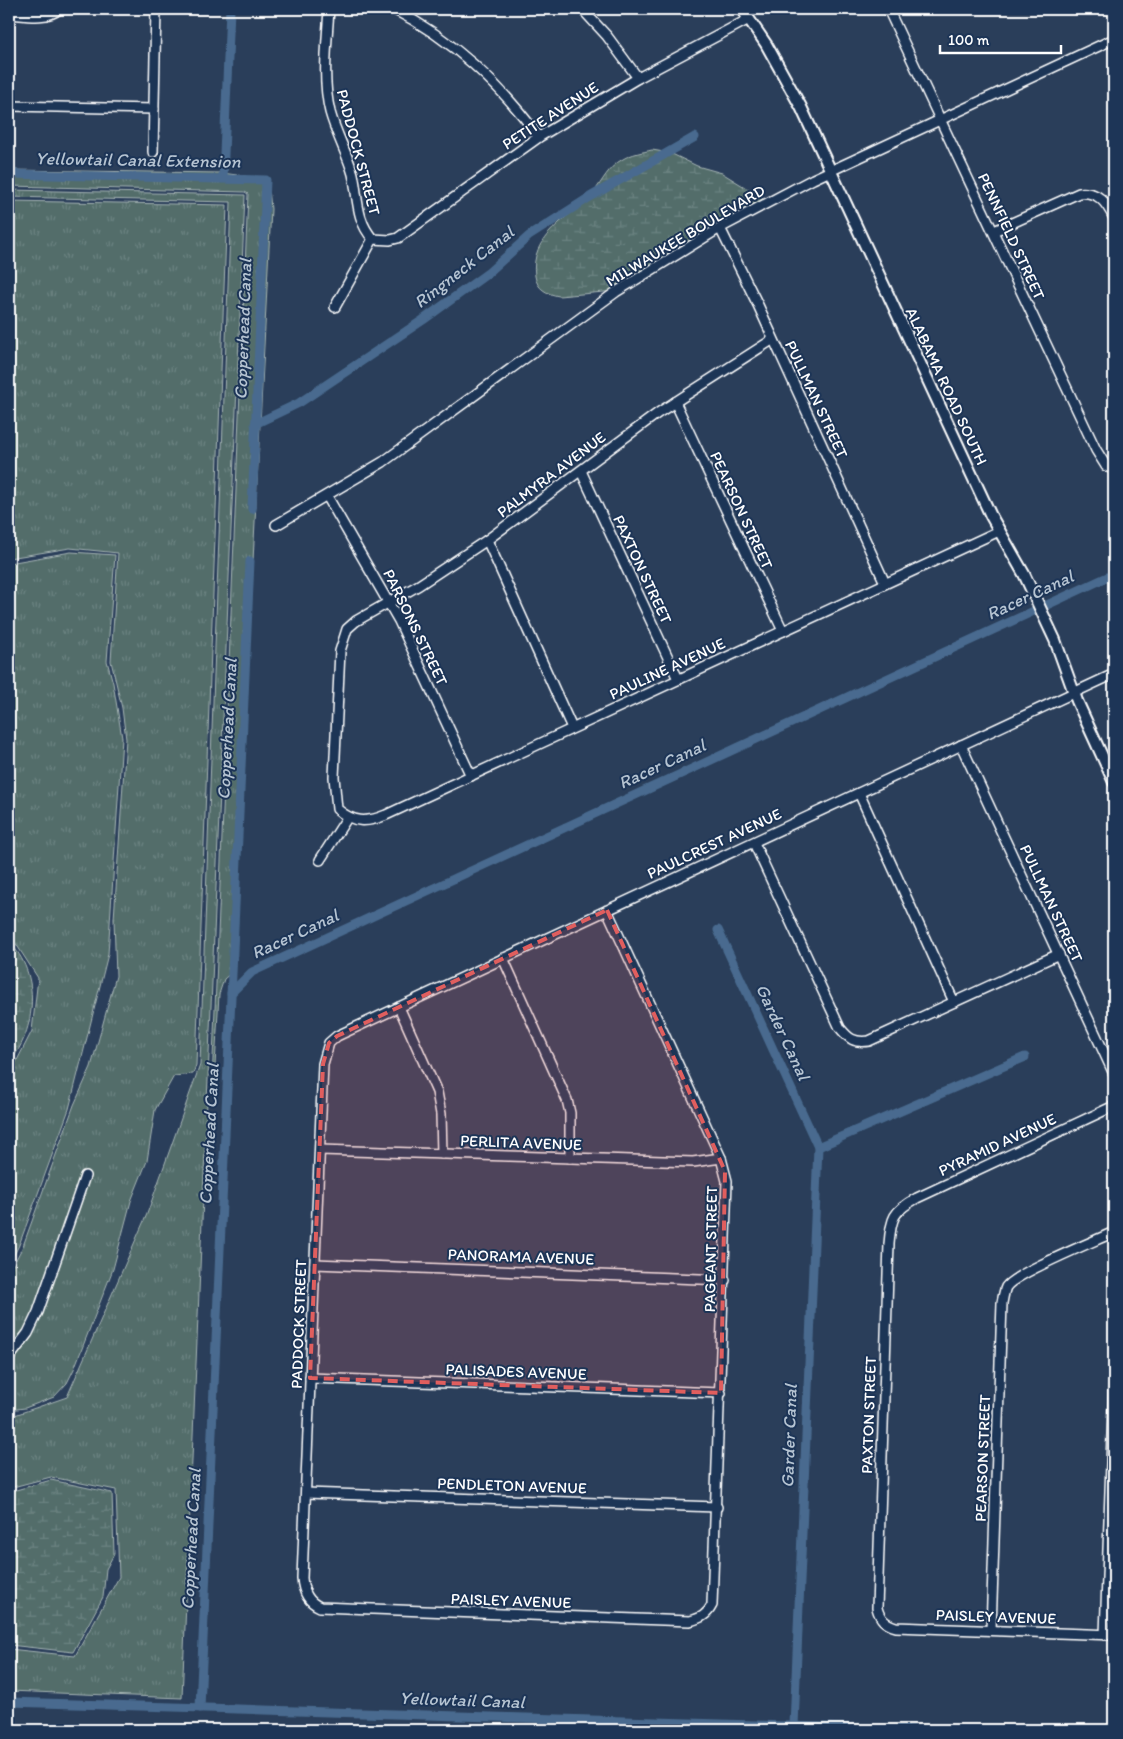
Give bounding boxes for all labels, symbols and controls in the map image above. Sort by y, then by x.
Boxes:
scale bar [940,22,1062,54]
text: 100 m [948,31,990,49]
street label: PETITE AVENUE [499,77,602,154]
street label: PADDOCK STREET [333,87,384,217]
water label: Yellowtail Canal Extension [35,147,242,173]
street label: PENNFIELD STREET [974,170,1049,303]
street label: MILWAUKEE BOULEVARD [602,180,768,291]
water label: Ringneck Canal [410,220,520,313]
water label: Copperhead Canal [230,256,257,400]
street label: ALABAMA ROAD SOUTH [902,304,991,468]
street label: PULLMAN STREET [781,337,852,461]
street label: PALMYRA AVENUE [493,427,609,521]
street label: PEARSON STREET [706,448,777,572]
street label: PAXTON STREET [609,512,676,627]
water label: Racer Canal [983,564,1079,625]
street label: PARSONS STREET [379,566,452,689]
street label: PAULINE AVENUE [606,633,728,704]
water label: Copperhead Canal [212,656,242,800]
water label: Racer Canal [615,733,711,794]
street label: PAULCREST AVENUE [644,804,785,883]
street label: PULLMAN STREET [1016,841,1087,965]
water label: Racer Canal [248,903,344,964]
water label: Garder Canal [751,980,816,1085]
water label: Copperhead Canal [194,1061,224,1205]
street label: PYRAMID AVENUE [935,1109,1059,1180]
street label: PERLITA AVENUE [460,1131,582,1154]
street label: PAGEANT STREET [700,1185,721,1313]
street label: PANORAMA AVENUE [447,1244,595,1269]
street label: PADDOCK STREET [287,1259,310,1389]
street label: PAXTON STREET [857,1356,880,1474]
street label: PALISADES AVENUE [445,1360,587,1383]
water label: Garder Canal [776,1382,802,1488]
street label: PEARSON STREET [971,1394,994,1522]
water label: Copperhead Canal [176,1466,206,1610]
street label: PENDLETON AVENUE [437,1473,587,1498]
street label: PAISLEY AVENUE [450,1589,572,1612]
street label: PAISLEY AVENUE [935,1605,1057,1628]
water label: Yellowtail Canal [399,1687,527,1713]

